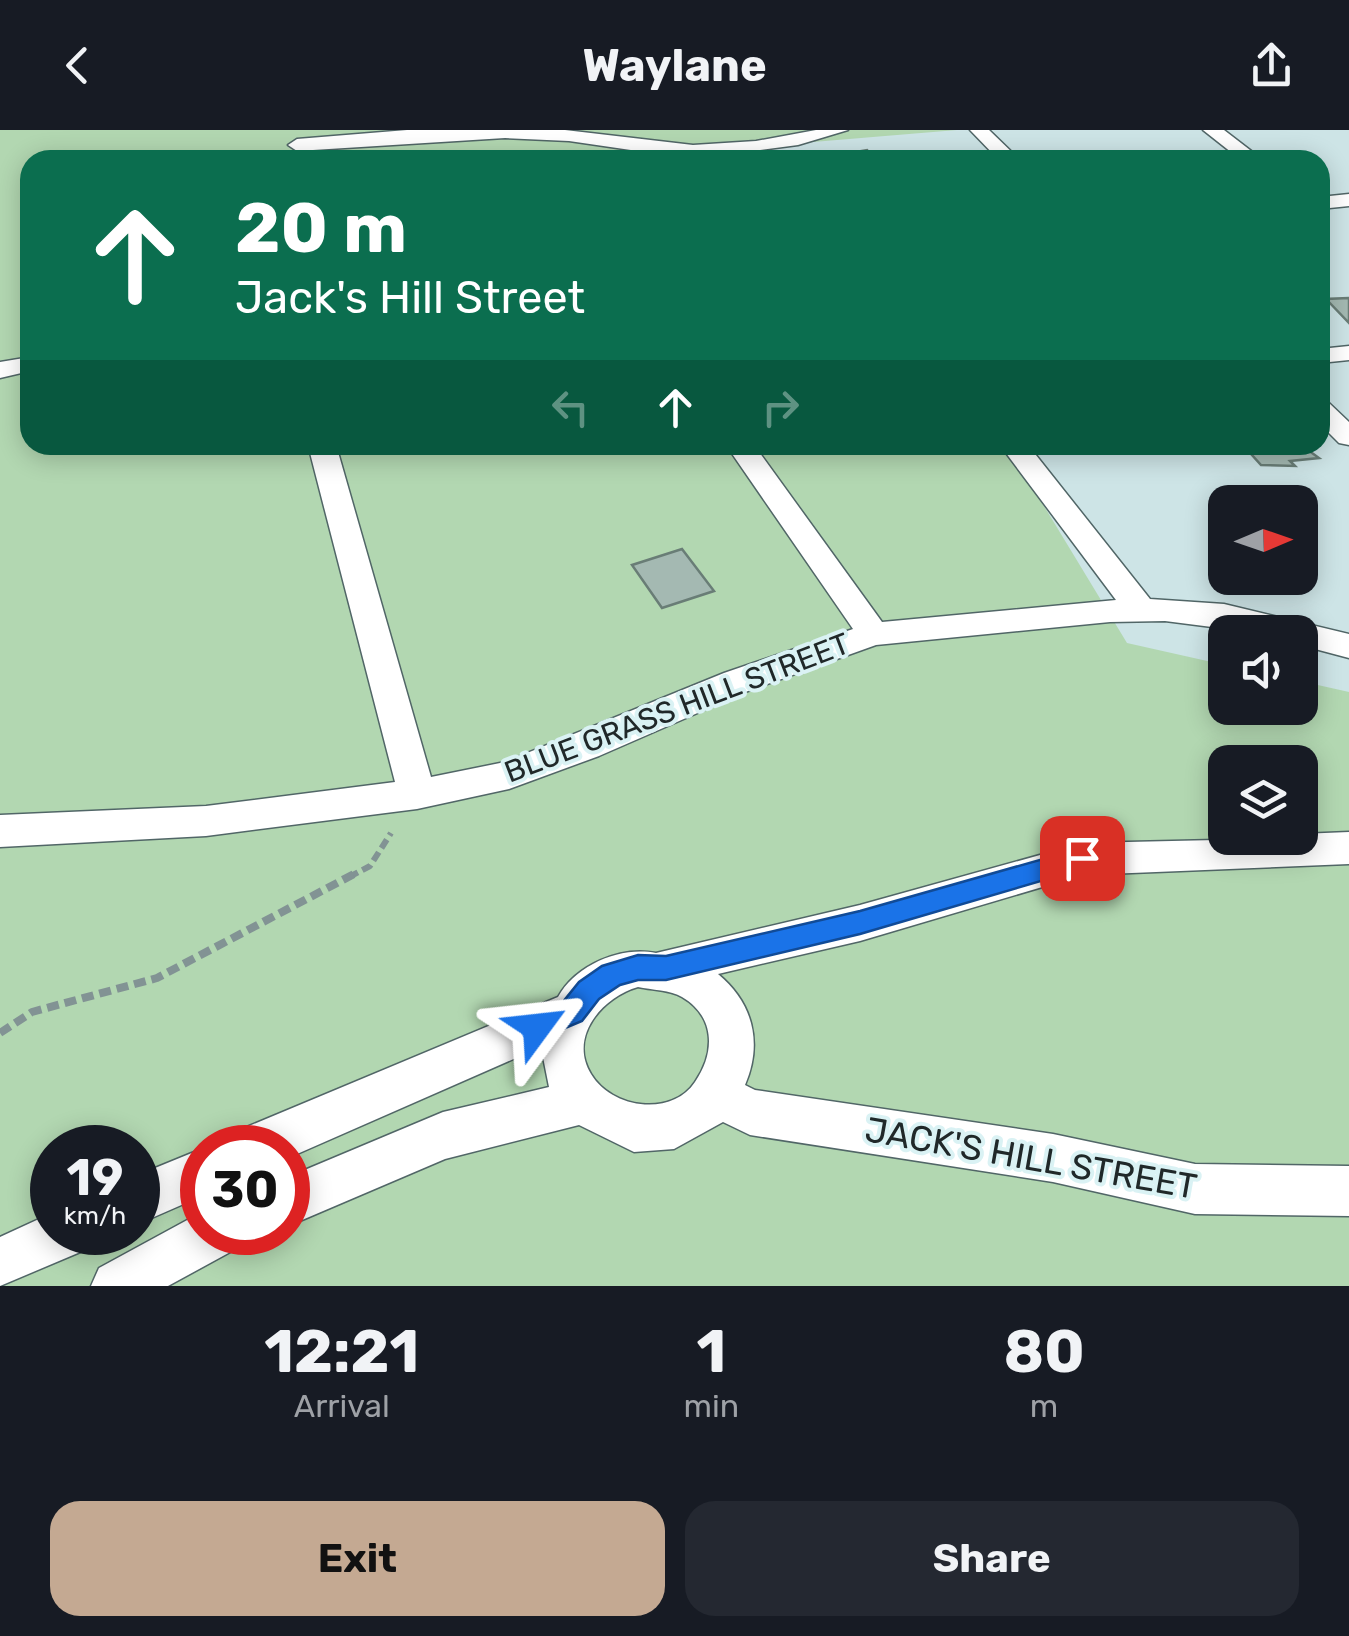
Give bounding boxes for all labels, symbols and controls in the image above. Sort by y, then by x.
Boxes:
icon: back [50,38,105,93]
icon: share [1244,38,1299,93]
text: Waylane [582,39,767,92]
text: 20 m [235,187,407,270]
icon: ahead [70,190,200,320]
text: Jack's Hill Street [235,271,585,324]
icon: left [543,380,598,435]
icon: ahead [648,380,703,435]
icon: right [753,380,808,435]
north arrow [1208,485,1318,595]
map controls [1208,485,1318,855]
button: sound [1208,615,1318,725]
street label: BLUE GRASS HILL STREET [499,625,855,791]
button: layers [1208,745,1318,855]
pin [1040,816,1125,901]
icon: arrive [1055,831,1110,886]
position arrow [485,975,589,1079]
street label: JACK'S HILL STREET [862,1108,1200,1208]
speed limit sign: 30 [180,1125,310,1255]
text: 19 [67,1148,123,1208]
text: km/h [64,1201,126,1230]
text: 12:21 [264,1316,419,1387]
text: 1 [696,1316,726,1387]
text: 80 [1003,1316,1085,1387]
text: Arrival [294,1387,390,1425]
text: min [684,1387,739,1425]
text: m [1030,1387,1058,1425]
button: Exit [50,1501,665,1616]
button: Share [685,1501,1299,1616]

